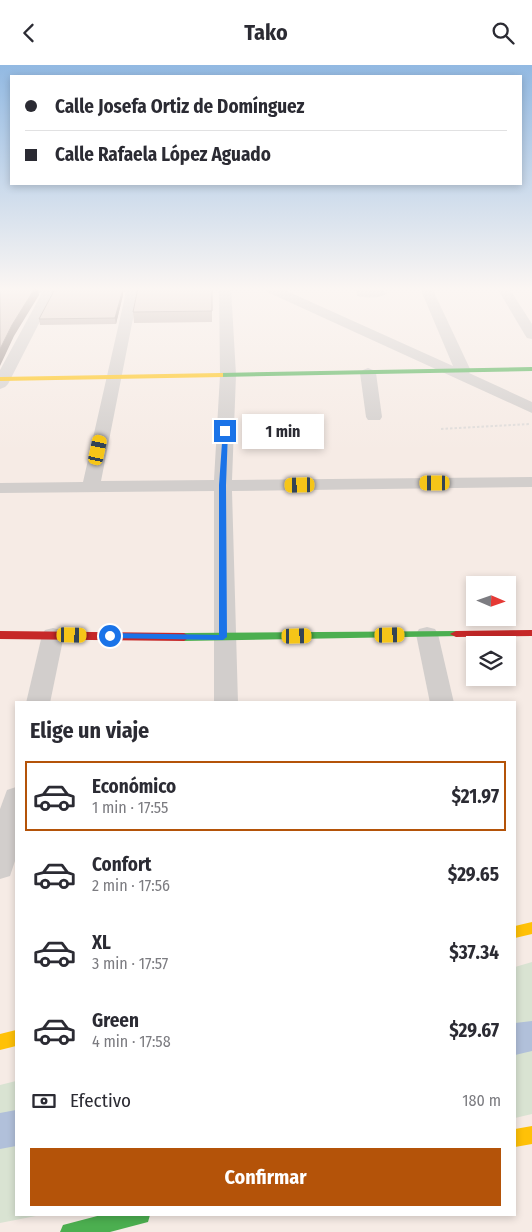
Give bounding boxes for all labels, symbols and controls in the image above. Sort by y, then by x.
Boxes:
icon: back [15,19,43,47]
text: Tako [244,19,288,46]
icon: search [489,19,517,47]
text: Calle Josefa Ortiz de Domínguez [55,95,304,118]
text: Calle Rafaela López Aguado [55,143,271,166]
callout: 1 min [242,413,325,449]
route end [214,420,236,442]
text: 1 min [266,422,300,441]
car [87,434,108,466]
car [420,476,450,491]
car [284,477,315,493]
north arrow [466,576,516,626]
map controls [466,576,516,686]
route start [99,625,121,647]
car [56,627,87,643]
car [374,627,405,643]
car [281,628,312,644]
button: layers [466,636,516,686]
text: Elige un viaje [30,717,149,744]
icon: car [32,774,77,819]
text: Económico [92,775,176,798]
text: $21.97 [452,785,499,808]
text: 1 min · 17:55 [92,798,168,817]
icon: car [32,852,77,897]
text: Confort [92,853,152,876]
text: $29.65 [448,863,499,886]
text: 2 min · 17:56 [92,876,170,895]
icon: car [32,930,77,975]
text: XL [92,931,111,954]
text: $37.34 [449,941,499,964]
text: 3 min · 17:57 [92,954,168,973]
icon: car [32,1008,77,1053]
text: Green [92,1009,139,1032]
text: $29.67 [449,1019,499,1042]
text: 4 min · 17:58 [92,1032,171,1051]
icon: cash [30,1087,58,1115]
text: Efectivo [70,1089,131,1112]
text: 180 m [462,1091,501,1110]
button: Confirmar [30,1148,501,1206]

